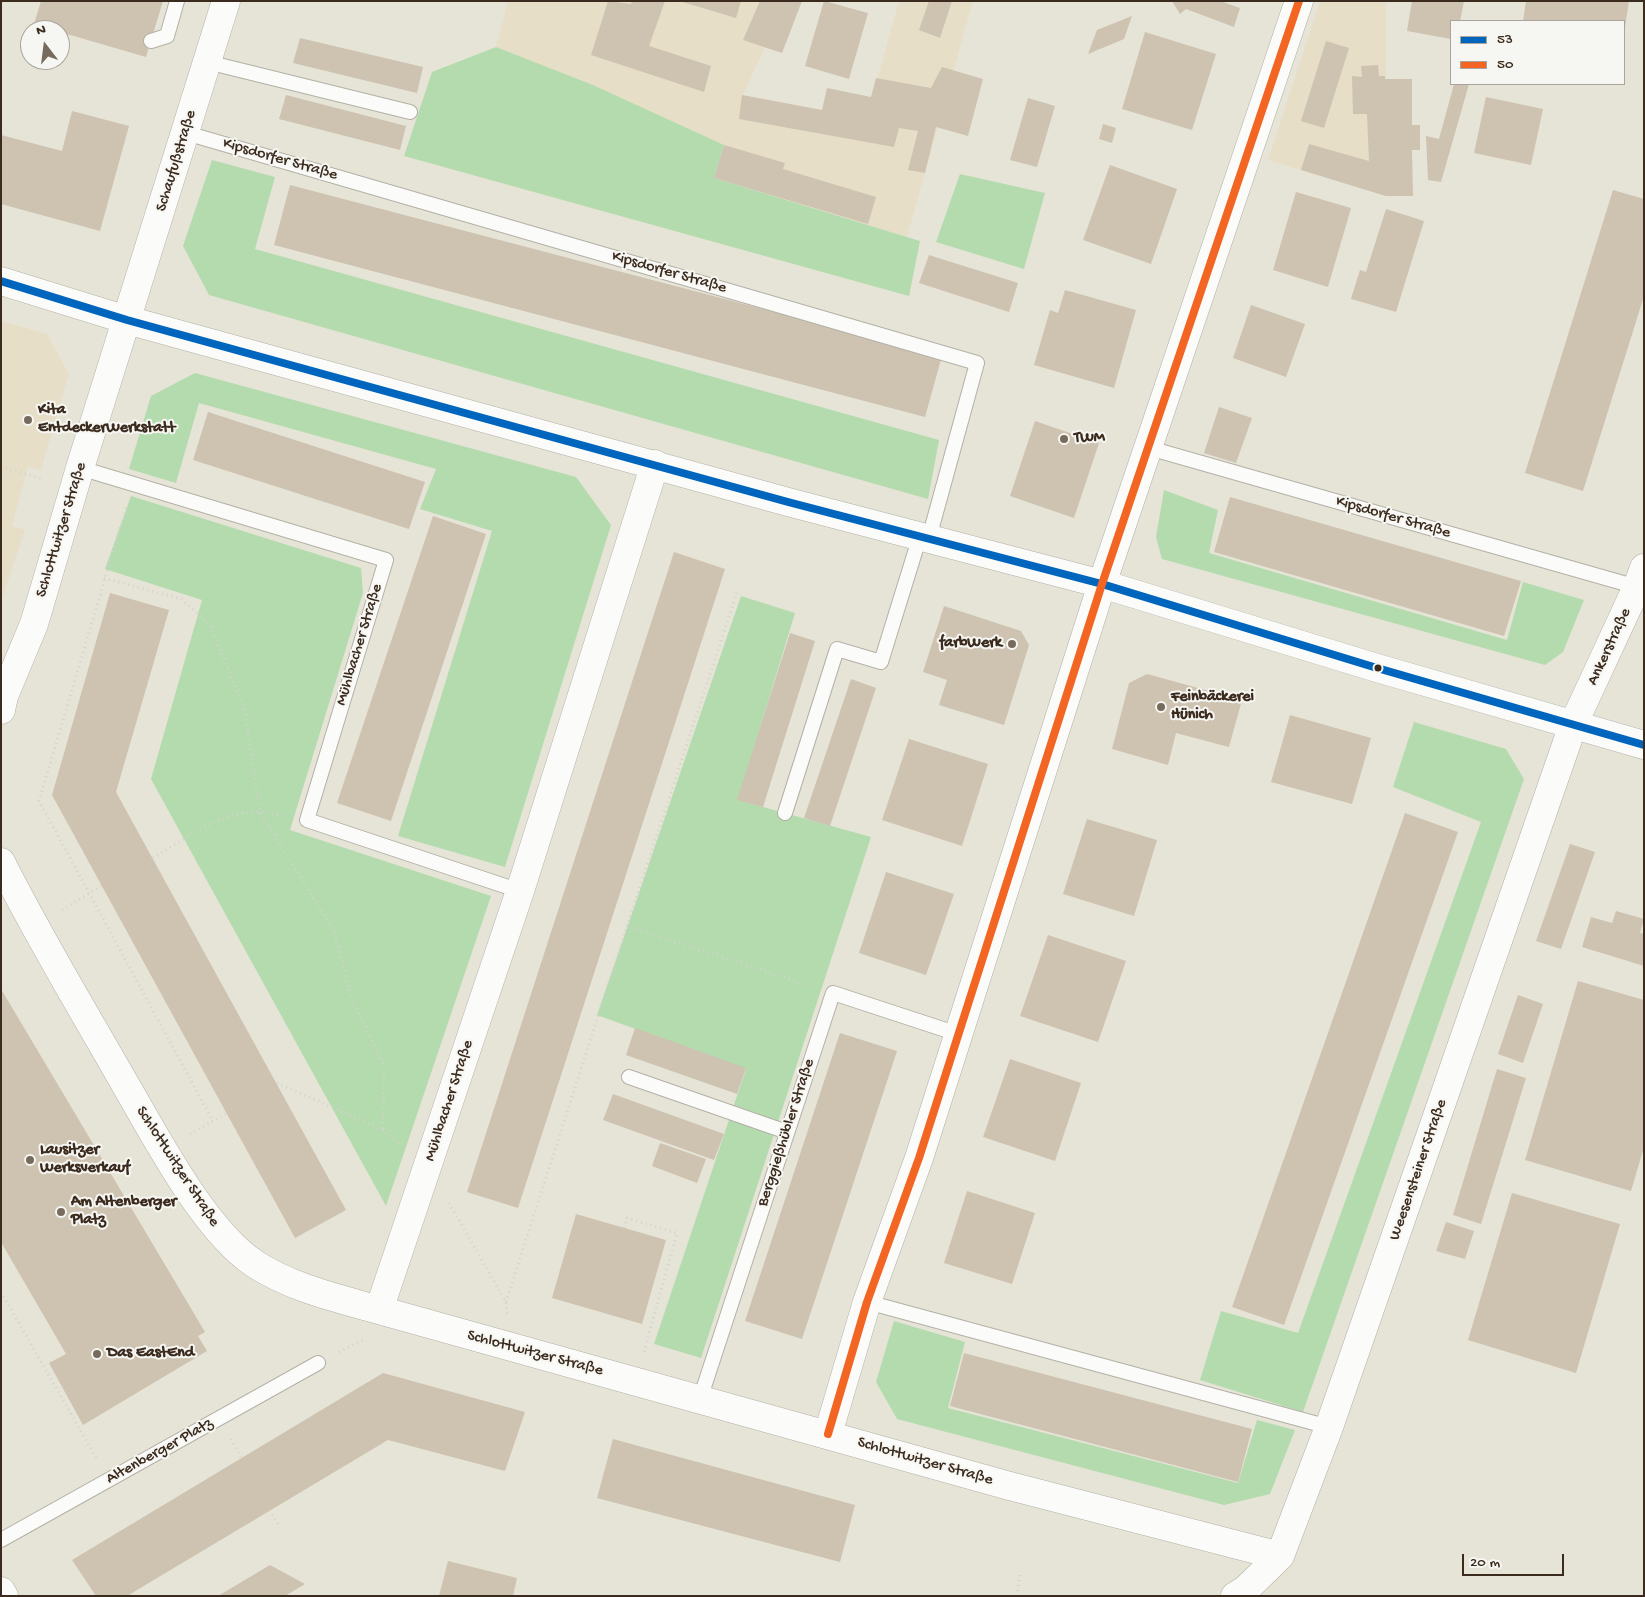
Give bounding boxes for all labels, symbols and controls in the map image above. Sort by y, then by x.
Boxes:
north arrow [20,20,70,70]
legend [1450,20,1625,85]
text: N [35,22,48,40]
text: 53 [1497,31,1513,49]
text: 50 [1497,56,1513,74]
street label: Schaufußstraße [152,108,202,214]
street label: Kipsdorfer Straße [220,134,340,186]
street label: Kipsdorfer Straße [609,247,729,299]
place label: Kita EntdeckerWerkstatt [38,401,175,439]
marker: Kita EntdeckerWerkstatt [22,414,34,426]
place label: TWM [1074,429,1105,449]
marker: TWM [1058,433,1070,445]
street label: Schlottwitzer Straße [32,460,92,600]
street label: Kipsdorfer Straße [1333,492,1453,544]
street label: Mühlbacher Straße [332,582,388,708]
street label: Ankerstraße [1584,605,1636,689]
place label: farbWerk [939,634,1002,654]
marker: farbWerk [1006,638,1018,650]
unlabelled marker [1373,663,1383,673]
place label: Feinbäckerei Hünich [1171,688,1254,726]
marker: Feinbäckerei Hünich [1155,701,1167,713]
street label: Mühlbacher Straße [421,1038,479,1164]
street label: Berggießhübler Straße [754,1057,820,1209]
street label: Weesensteiner Straße [1386,1097,1452,1243]
street label: Schlottwitzer Straße [131,1103,223,1231]
place label: Lausitzer Werksverkauf [40,1141,130,1179]
marker: Lausitzer Werksverkauf [24,1154,36,1166]
place label: Am Altenberger Platz [71,1193,176,1231]
marker: Am Altenberger Platz [55,1206,67,1218]
street label: Schlottwitzer Straße [465,1327,605,1381]
place label: Das EastEnd [107,1344,194,1364]
marker: Das EastEnd [91,1348,103,1360]
street label: Altenberger Platz [103,1415,217,1489]
street label: Schlottwitzer Straße [855,1433,995,1491]
scale bar [1465,1544,1568,1576]
text: 20 m [1470,1554,1500,1572]

